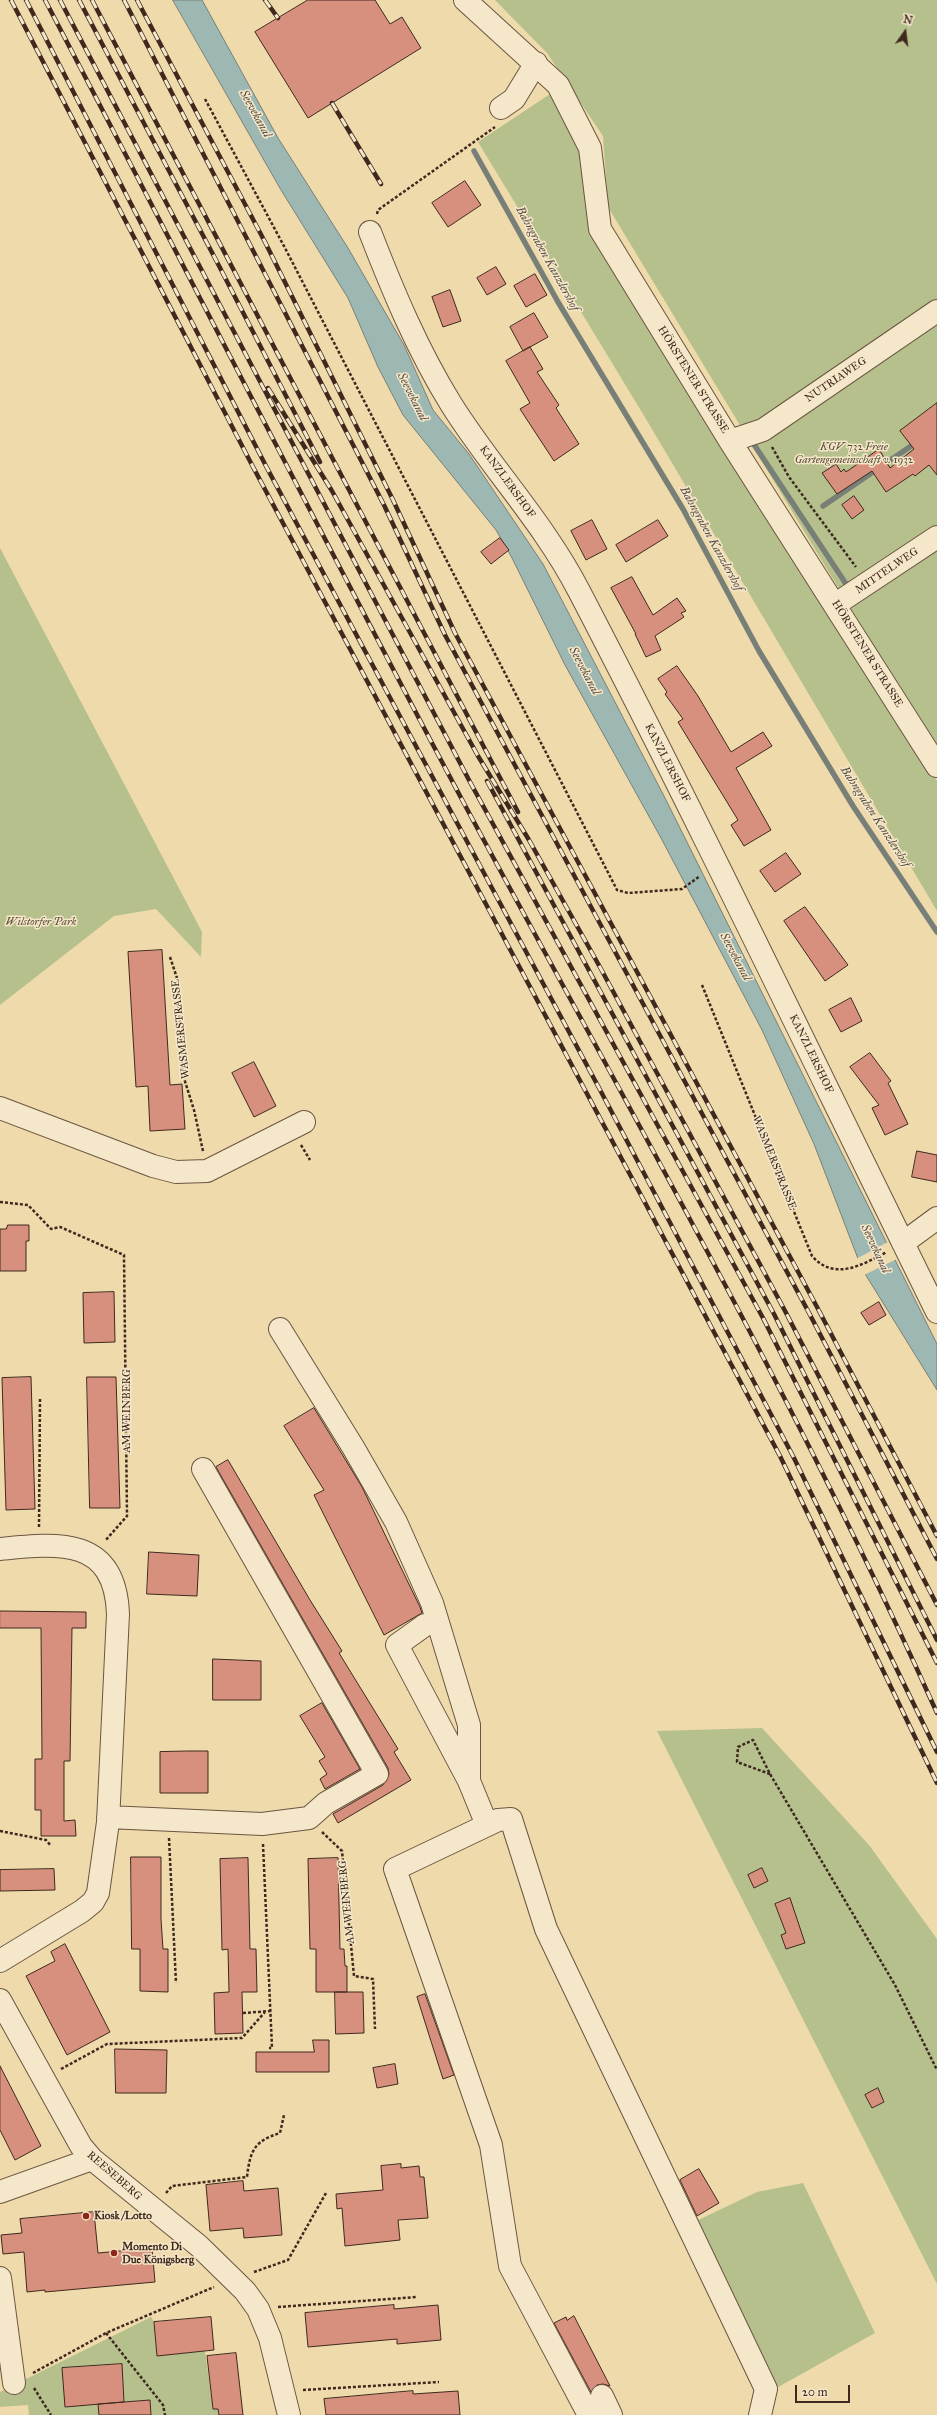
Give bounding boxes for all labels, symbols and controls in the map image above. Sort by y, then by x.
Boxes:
north arrow [885,12,925,52]
text: N [902,12,914,27]
water label: Seevekanal [236,88,274,140]
water label: Bahngraben Kanzlershof [512,204,582,314]
street label: HÖRSTENER STRASSE [655,324,731,436]
street label: NUTRIAWEG [803,355,869,405]
water label: Seevekanal [394,370,430,424]
park label: KGV 732 Freie Gartengemeinschaft v. 1932 [795,440,913,466]
street label: KANZLERSHOF [476,443,538,521]
water label: Bahngraben Kanzlershof [676,484,746,594]
street label: MITTELWEG [853,545,921,597]
street label: HÖRSTENER STRASSE [829,598,905,710]
water label: Seevekanal [565,644,603,698]
street label: KANZLERSHOF [642,722,692,804]
water label: Bahngraben Kanzlershof [837,764,913,870]
park label: Wilstorfer Park [6,915,76,929]
water label: Seevekanal [716,930,754,984]
street label: WASMERSTRASSE [169,978,193,1080]
street label: KANZLERSHOF [786,1012,836,1096]
street label: WASMERSTRASSE [749,1114,799,1212]
water label: Seevekanal [857,1222,893,1276]
street label: AM WEINBERG [120,1369,134,1453]
street label: AM WEINBERG [336,1860,358,1944]
street label: REESEBERG [84,2149,144,2203]
place label: Kiosk /Lotto [94,2209,152,2223]
marker: Kiosk /Lotto [81,2211,91,2221]
place label: Momento Di Due Königsberg [122,2240,194,2266]
marker: Momento Di Due Königsberg [109,2248,119,2258]
scale bar [797,2377,852,2403]
text: 20 m [802,2385,828,2399]

